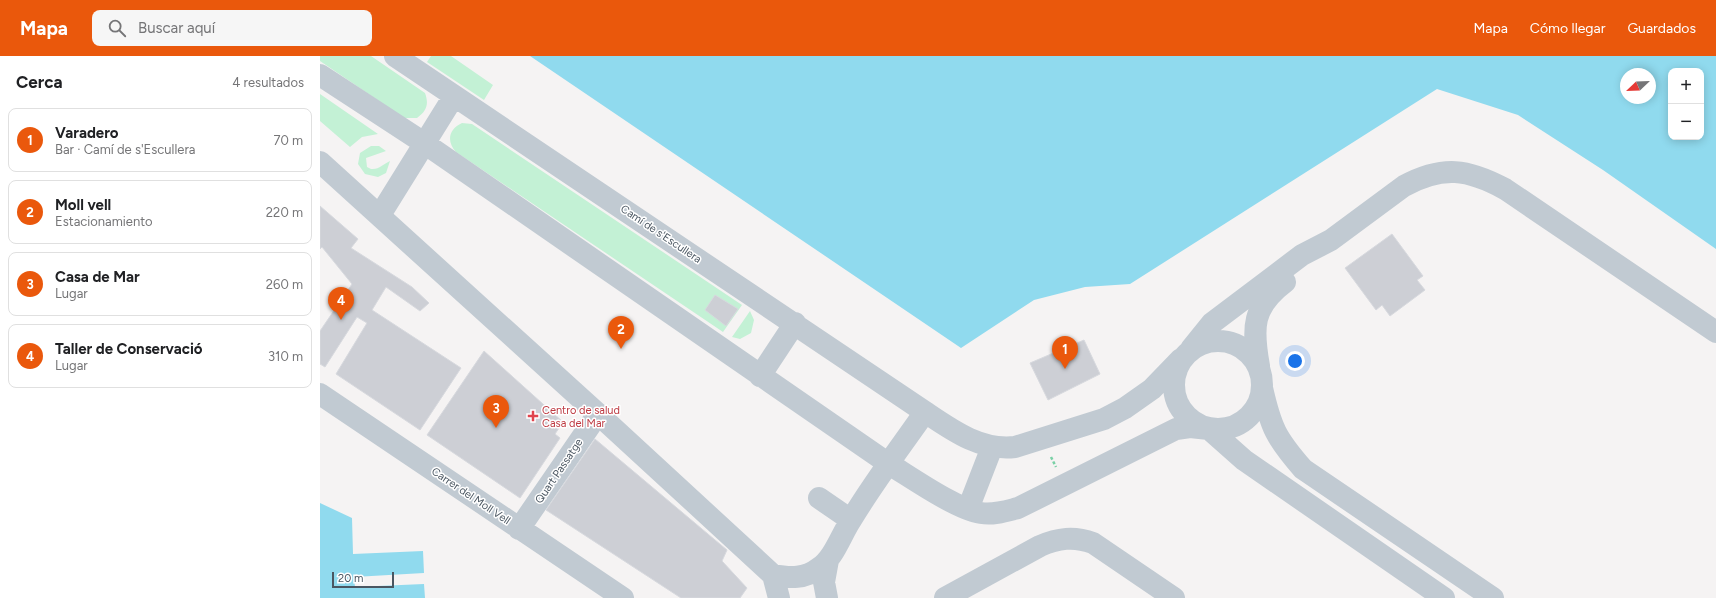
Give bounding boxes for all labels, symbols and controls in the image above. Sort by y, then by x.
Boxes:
search box [92,10,372,46]
text: Mapa [20,17,68,40]
icon: search [106,17,128,39]
text: Buscar aquí [138,19,215,37]
text: Mapa [1473,20,1508,37]
text: Cómo llegar [1530,20,1605,37]
text: Guardados [1627,20,1696,37]
north arrow [1620,68,1656,104]
map controls [1668,68,1704,140]
button: + [1668,68,1704,104]
text: Cerca [16,72,63,92]
text: 4 resultados [232,75,304,90]
button: − [1668,104,1704,140]
text: Varadero [55,124,119,142]
text: 1 [27,133,33,148]
text: 70 m [273,133,303,148]
text: Bar · Camí de s'Escullera [55,142,195,157]
text: Moll vell [55,196,111,214]
street label: Camí de s'Escullera [618,202,704,266]
text: 2 [26,205,34,220]
text: 220 m [266,205,303,220]
text: Estacionamiento [55,214,153,229]
text: Casa de Mar [55,268,140,286]
text: 3 [26,277,34,292]
text: 260 m [266,277,303,292]
text: Lugar [55,286,88,301]
pin: 4 [328,287,354,320]
pin: 2 [608,316,634,349]
pin: 1 [1052,336,1078,369]
text: Taller de Conservació [55,340,203,358]
text: 4 [26,349,34,364]
text: 310 m [268,349,303,364]
your location [1285,351,1305,371]
text: Lugar [55,358,88,373]
pin: 3 [483,395,509,428]
place label: Centro de salud Casa del Mar [542,404,620,430]
marker: Centro de salud Casa del Mar [527,410,539,422]
street label: Quart Passatge [533,436,585,506]
street label: Carrer del Moll Vell [429,465,513,527]
scale bar [332,570,394,589]
text: 20 m [338,572,363,585]

